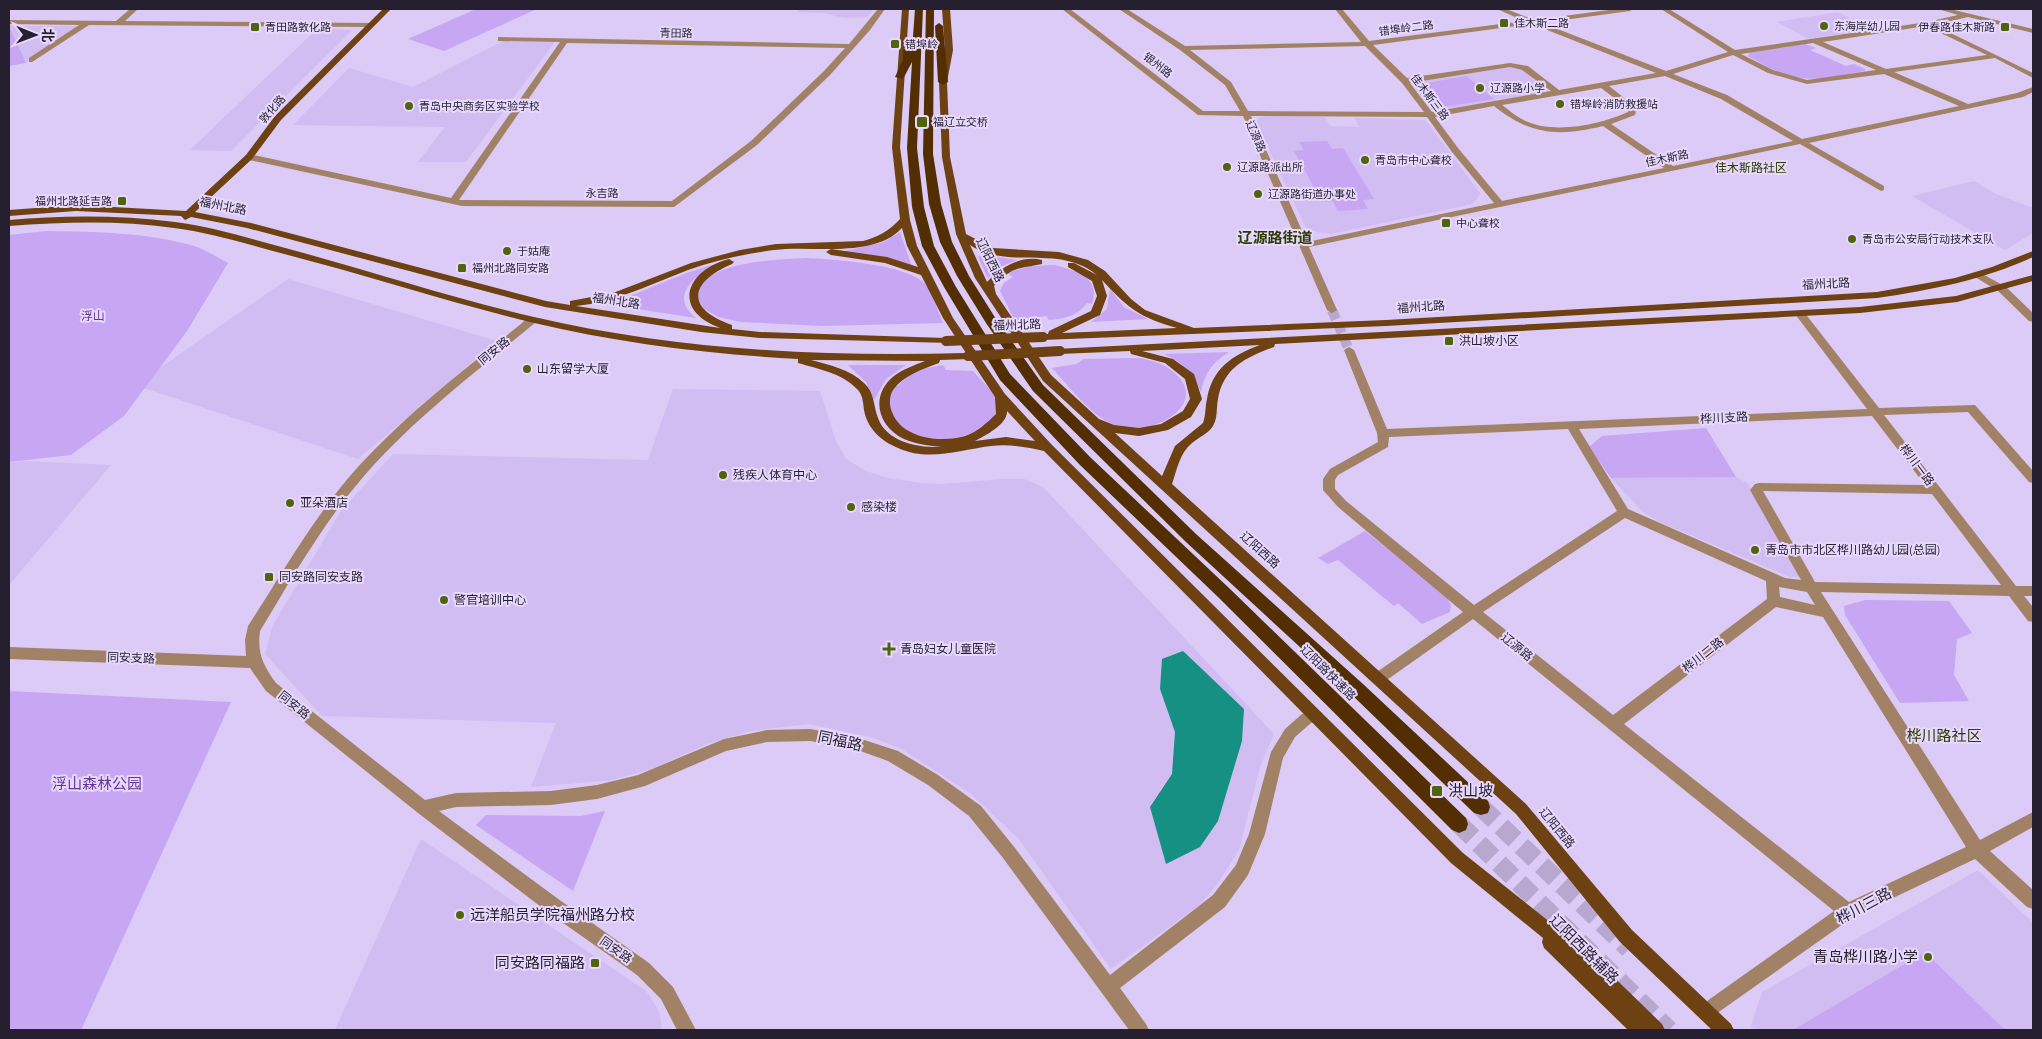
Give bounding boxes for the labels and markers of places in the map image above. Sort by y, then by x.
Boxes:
place label: 佳木斯二路 [1514,16,1569,31]
marker: 佳木斯二路 [1498,17,1510,29]
place label: 东海岸幼儿园 [1834,19,1900,34]
place label: 青田路敦化路 [265,20,331,35]
marker: 东海岸幼儿园 [1818,20,1830,32]
place label: 伊春路佳木斯路 [1918,20,1995,35]
marker: 青田路敦化路 [249,21,261,33]
marker: 伊春路佳木斯路 [1999,21,2011,33]
place label: 错埠岭 [905,37,938,52]
marker: 错埠岭 [889,38,901,50]
place label: 辽源路小学 [1490,81,1545,96]
marker: 辽源路小学 [1474,82,1486,94]
place label: 错埠岭消防救援站 [1570,97,1658,112]
marker: 错埠岭消防救援站 [1554,98,1566,110]
place label: 青岛中央商务区实验学校 [419,99,540,114]
marker: 青岛中央商务区实验学校 [403,100,415,112]
marker: 福辽立交桥 [915,115,929,129]
place label: 福辽立交桥 [933,115,988,130]
place label: 青岛市中心聋校 [1375,153,1452,168]
marker: 青岛市中心聋校 [1359,154,1371,166]
place label: 辽源路派出所 [1237,160,1303,175]
marker: 辽源路派出所 [1221,161,1233,173]
place label: 辽源路街道办事处 [1268,187,1356,202]
marker: 辽源路街道办事处 [1252,188,1264,200]
place label: 福州北路延吉路 [35,194,112,209]
marker: 福州北路延吉路 [116,195,128,207]
place label: 中心聋校 [1456,216,1500,231]
marker: 中心聋校 [1440,217,1452,229]
place label: 青岛市公安局行动技术支队 [1862,232,1994,247]
marker: 青岛市公安局行动技术支队 [1846,233,1858,245]
place label: 于姑庵 [517,244,550,259]
marker: 于姑庵 [501,245,513,257]
place label: 福州北路同安路 [472,261,549,276]
marker: 福州北路同安路 [456,262,468,274]
place label: 洪山坡小区 [1459,333,1519,350]
marker: 洪山坡小区 [1443,335,1455,347]
place label: 山东留学大厦 [537,361,609,378]
marker: 山东留学大厦 [521,363,533,375]
place label: 残疾人体育中心 [733,467,817,484]
marker: 残疾人体育中心 [717,469,729,481]
place label: 亚朵酒店 [300,495,348,512]
marker: 亚朵酒店 [284,497,296,509]
place label: 感染楼 [861,499,897,516]
marker: 感染楼 [845,501,857,513]
place label: 青岛市市北区桦川路幼儿园(总园) [1765,542,1940,559]
marker: 青岛市市北区桦川路幼儿园(总园) [1749,544,1761,556]
place label: 同安路同安支路 [279,569,363,586]
marker: 同安路同安支路 [263,571,275,583]
place label: 警官培训中心 [454,592,526,609]
marker: 警官培训中心 [438,594,450,606]
place label: 青岛妇女儿童医院 [900,641,996,658]
marker: 青岛妇女儿童医院 [882,642,896,656]
place label: 洪山坡 [1448,781,1493,802]
marker: 洪山坡 [1430,784,1444,798]
place label: 远洋船员学院福州路分校 [470,905,635,926]
marker: 远洋船员学院福州路分校 [454,909,466,921]
place label: 青岛桦川路小学 [1813,947,1918,968]
marker: 青岛桦川路小学 [1922,951,1934,963]
place label: 同安路同福路 [495,953,585,974]
marker: 同安路同福路 [589,957,601,969]

